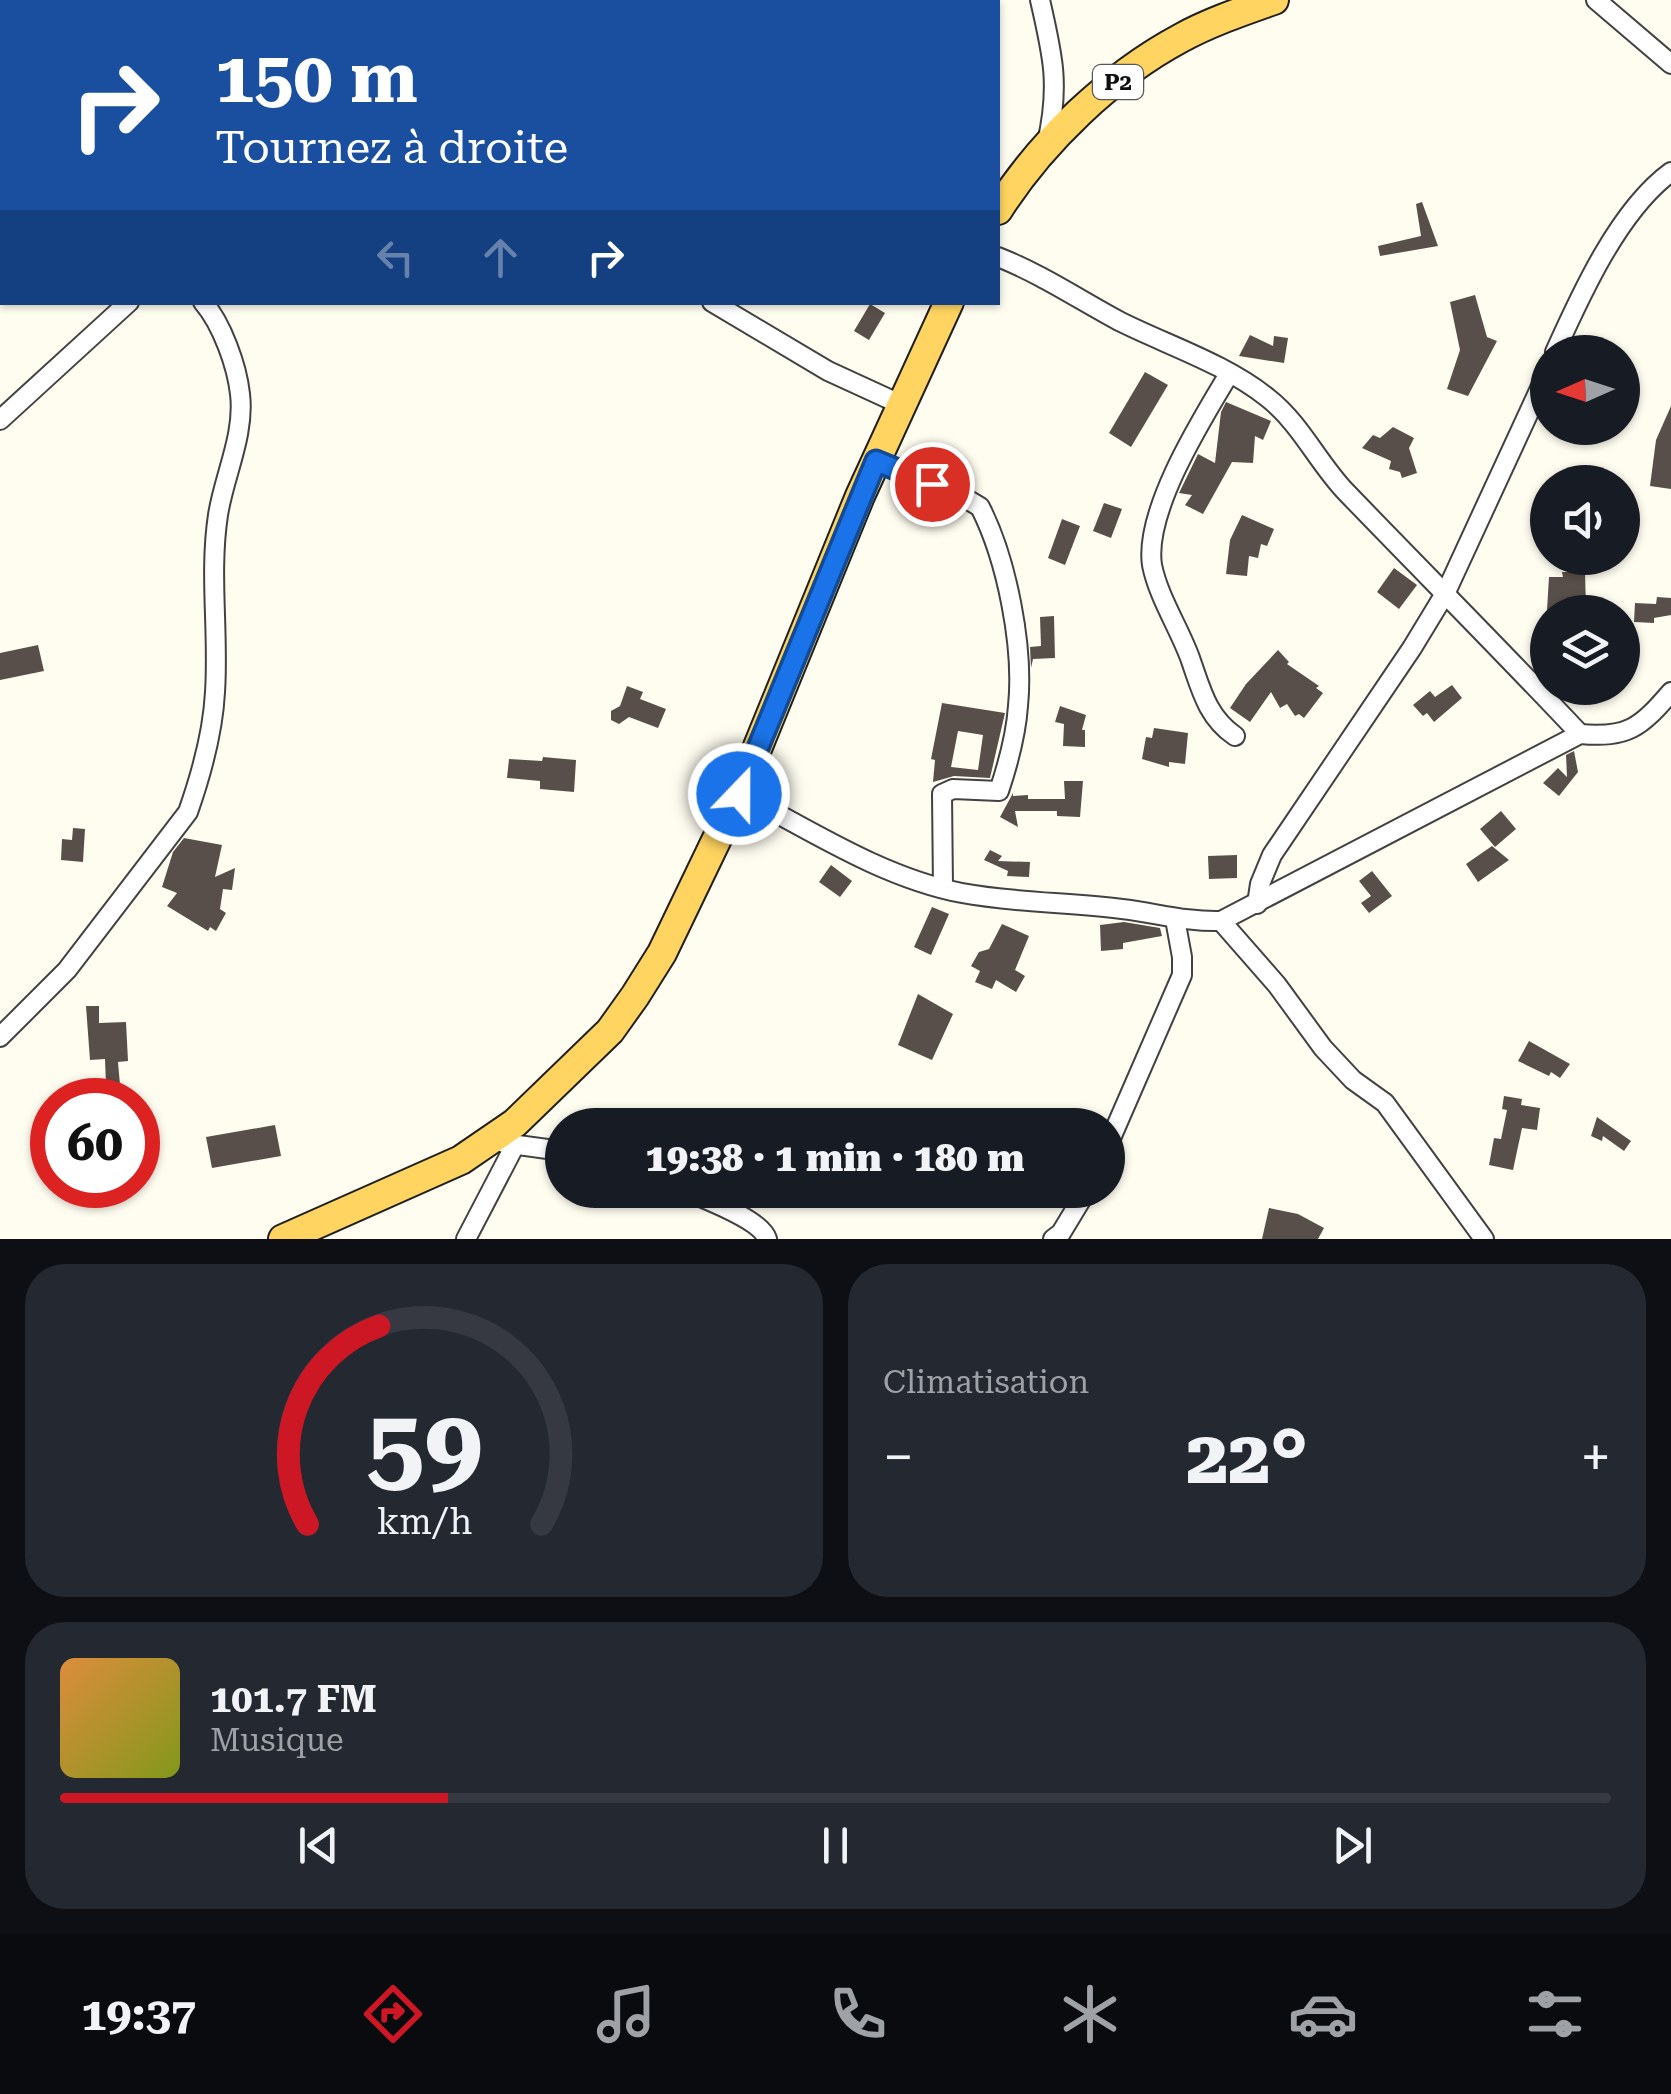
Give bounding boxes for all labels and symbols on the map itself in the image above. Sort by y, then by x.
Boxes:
road number: P2 [1093,65,1143,99]
north arrow [1530,335,1640,445]
pin [890,442,975,527]
position arrow [687,742,791,846]
speed limit sign: 60 [30,1078,160,1208]

